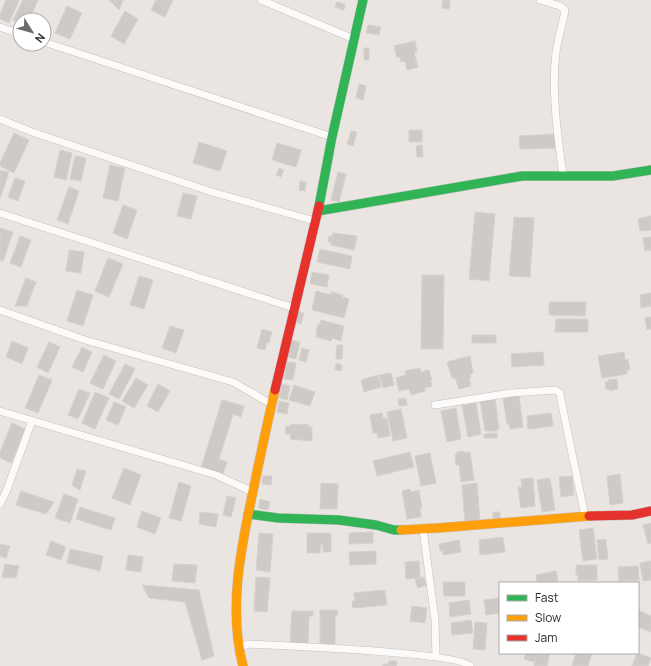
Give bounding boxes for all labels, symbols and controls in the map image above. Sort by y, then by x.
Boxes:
north arrow [12,12,52,52]
text: N [32,31,49,46]
legend [499,582,639,654]
text: Fast [535,589,559,606]
text: Slow [535,609,561,626]
text: Jam [535,629,557,646]

